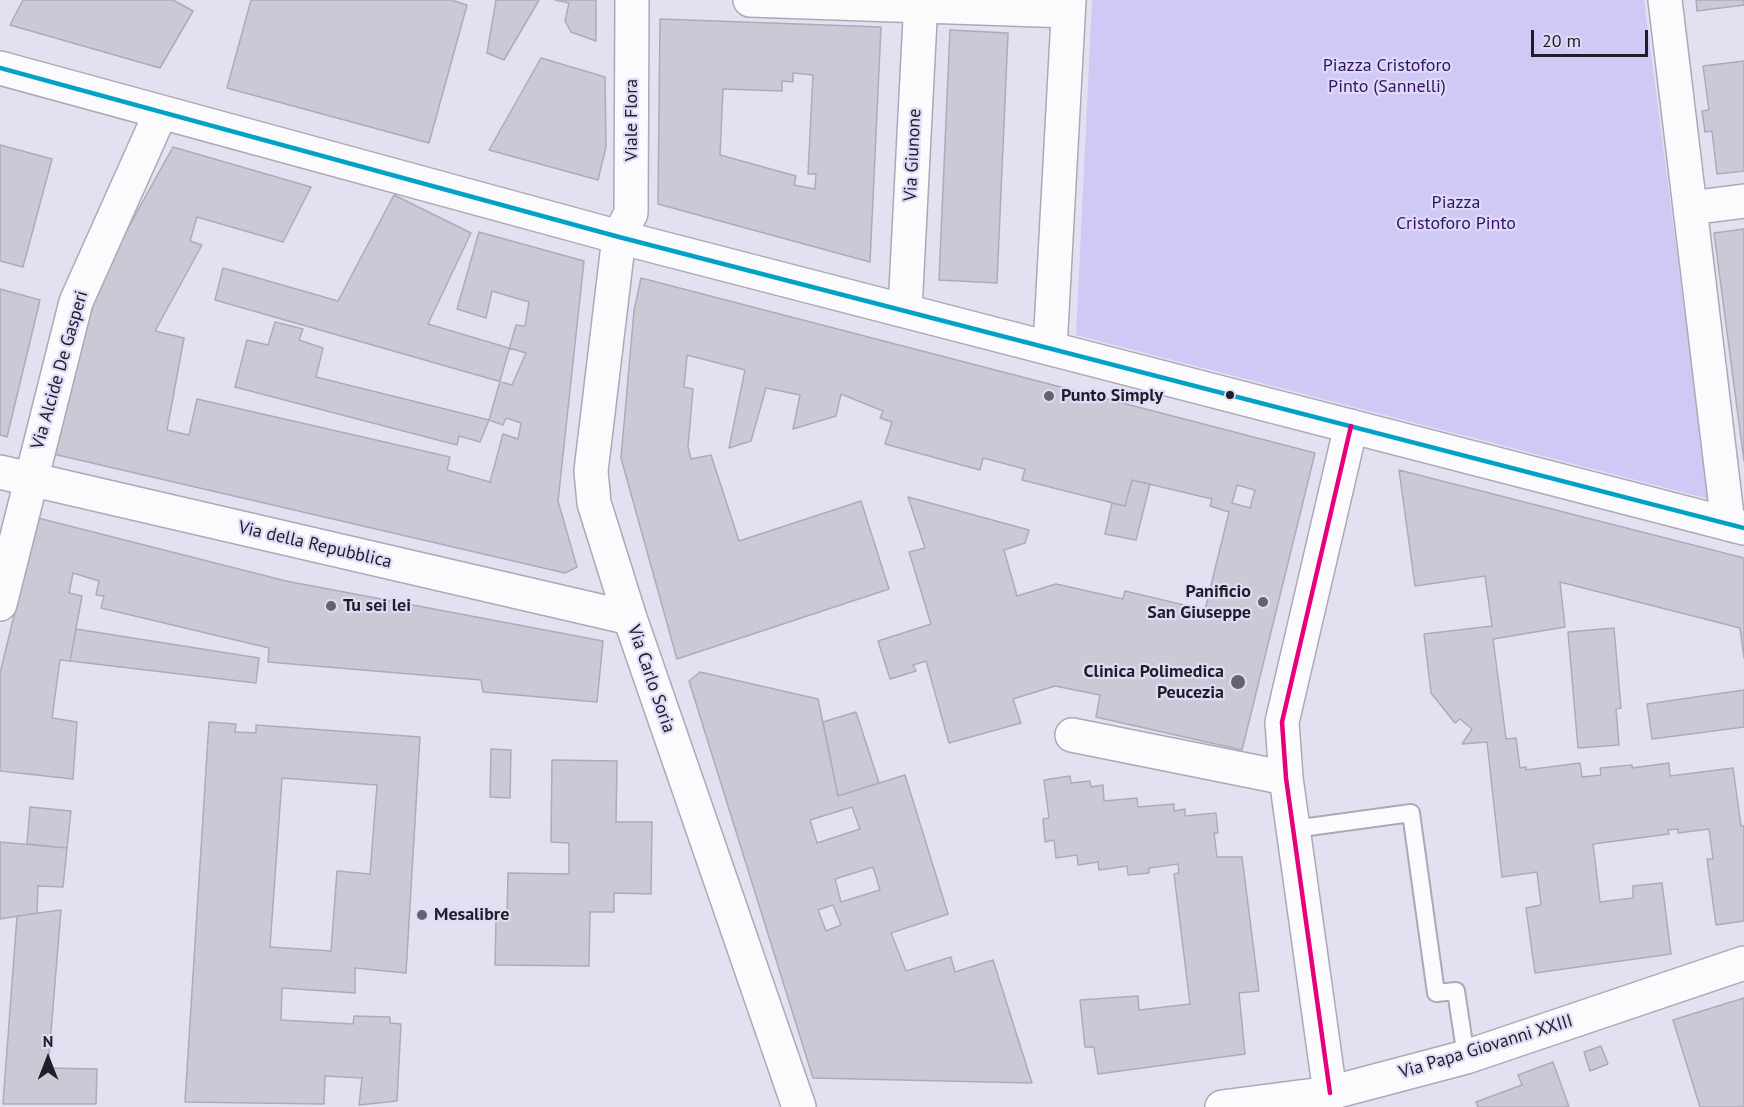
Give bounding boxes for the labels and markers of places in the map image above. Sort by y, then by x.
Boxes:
place label: Punto Simply [1061,385,1163,407]
marker: Punto Simply [1042,389,1056,403]
unlabelled marker [1224,389,1236,401]
place label: Panificio San Giuseppe [1147,581,1251,624]
place label: Tu sei lei [343,595,411,617]
marker: Panificio San Giuseppe [1256,595,1270,609]
marker: Tu sei lei [324,599,338,613]
place label: Clinica Polimedica Peucezia [1084,661,1224,704]
marker: Clinica Polimedica Peucezia [1229,673,1247,691]
place label: Mesalibre [434,904,509,926]
marker: Mesalibre [415,908,429,922]

